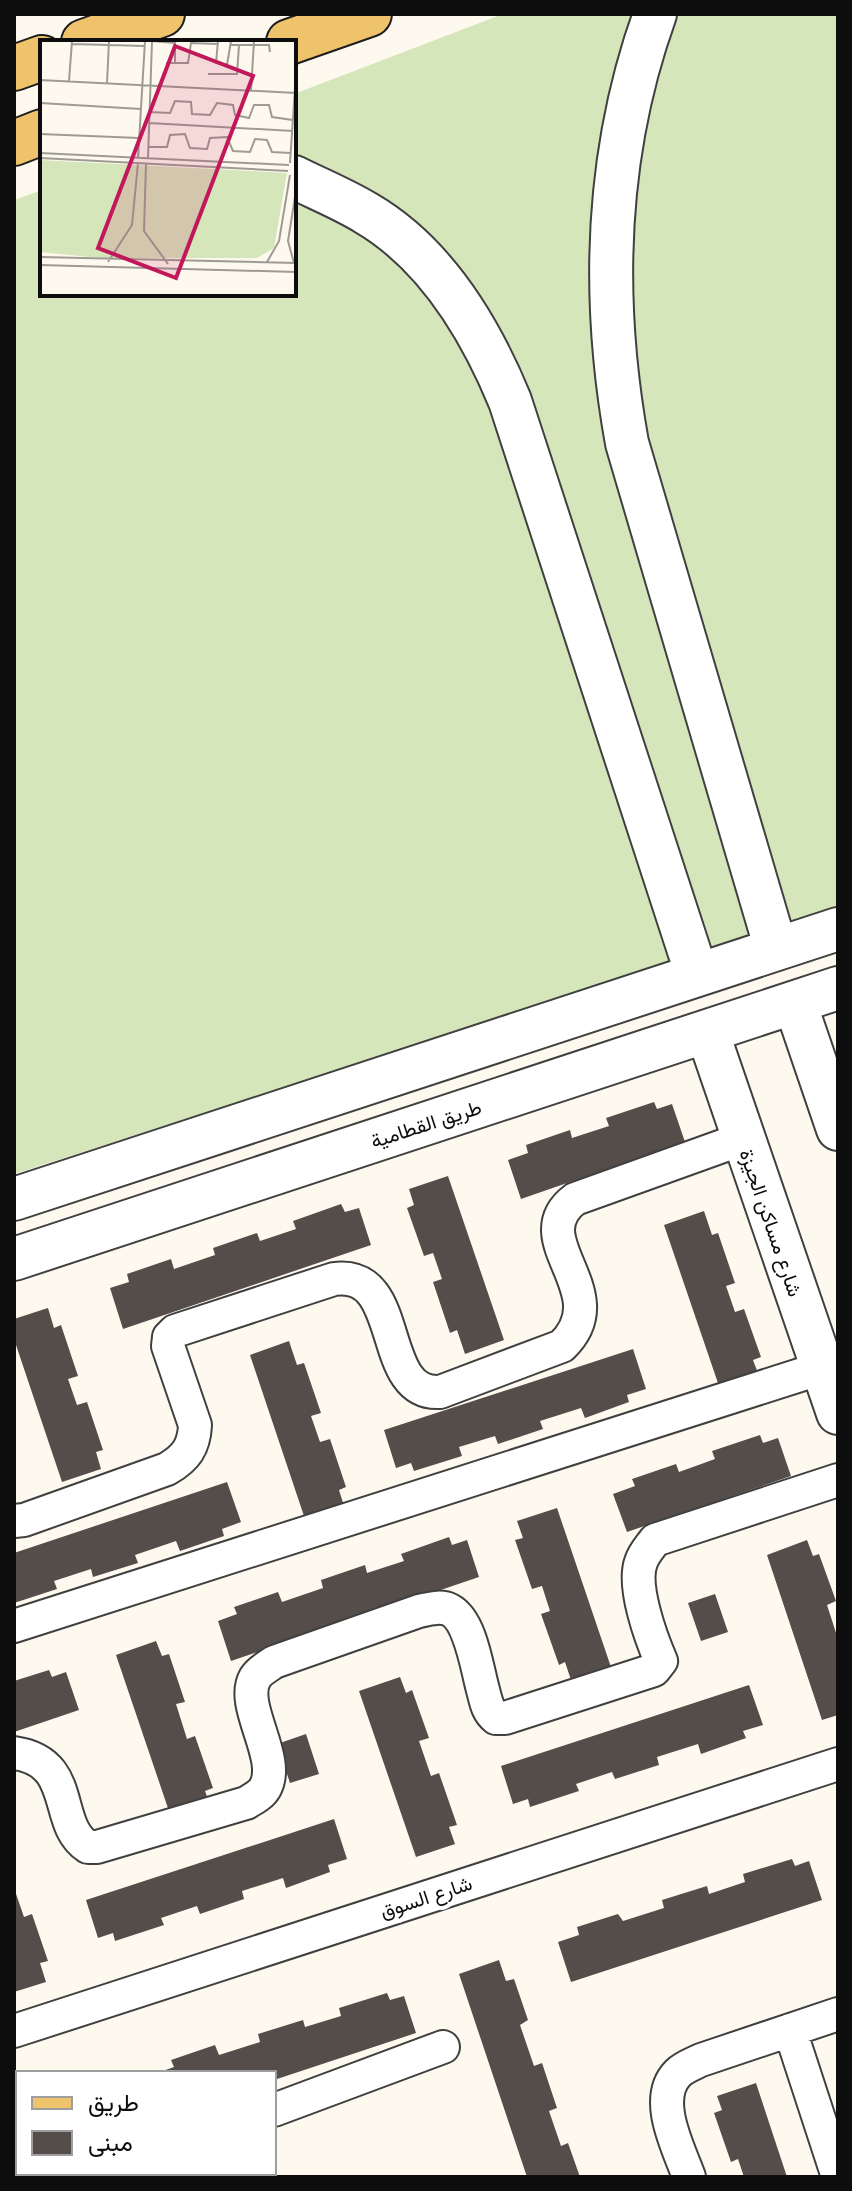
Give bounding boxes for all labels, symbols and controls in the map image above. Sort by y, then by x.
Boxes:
inset map [40,40,296,296]
street label: طريق القطامية [367,1094,485,1154]
street label: شارع مساكن الجيزة [733,1146,808,1300]
street label: شارع السوق [377,1870,476,1925]
legend [16,2071,276,2175]
text: طريق [88,2087,139,2118]
text: مبنى [88,2127,133,2158]

